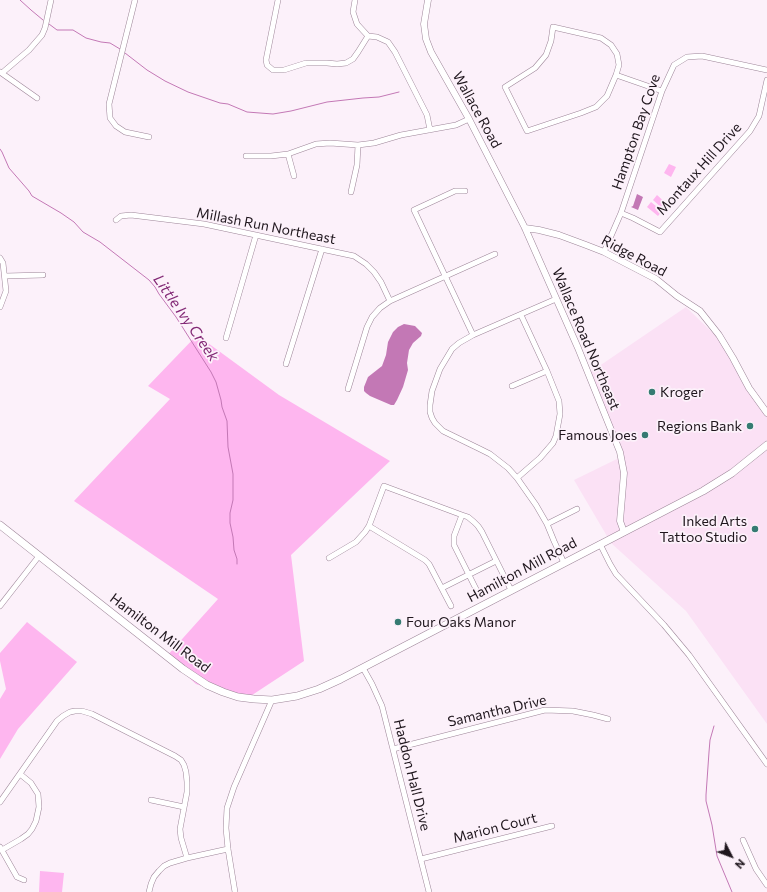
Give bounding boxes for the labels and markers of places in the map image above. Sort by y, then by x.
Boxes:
place label: Kroger [660,384,704,400]
marker: Kroger [647,387,657,397]
place label: Regions Bank [657,418,742,434]
marker: Regions Bank [745,421,755,431]
place label: Famous Joes [558,427,637,443]
marker: Famous Joes [640,430,650,440]
place label: Inked Arts Tattoo Studio [659,513,747,546]
marker: Inked Arts Tattoo Studio [750,524,760,534]
place label: Four Oaks Manor [406,614,516,630]
marker: Four Oaks Manor [393,617,403,627]

